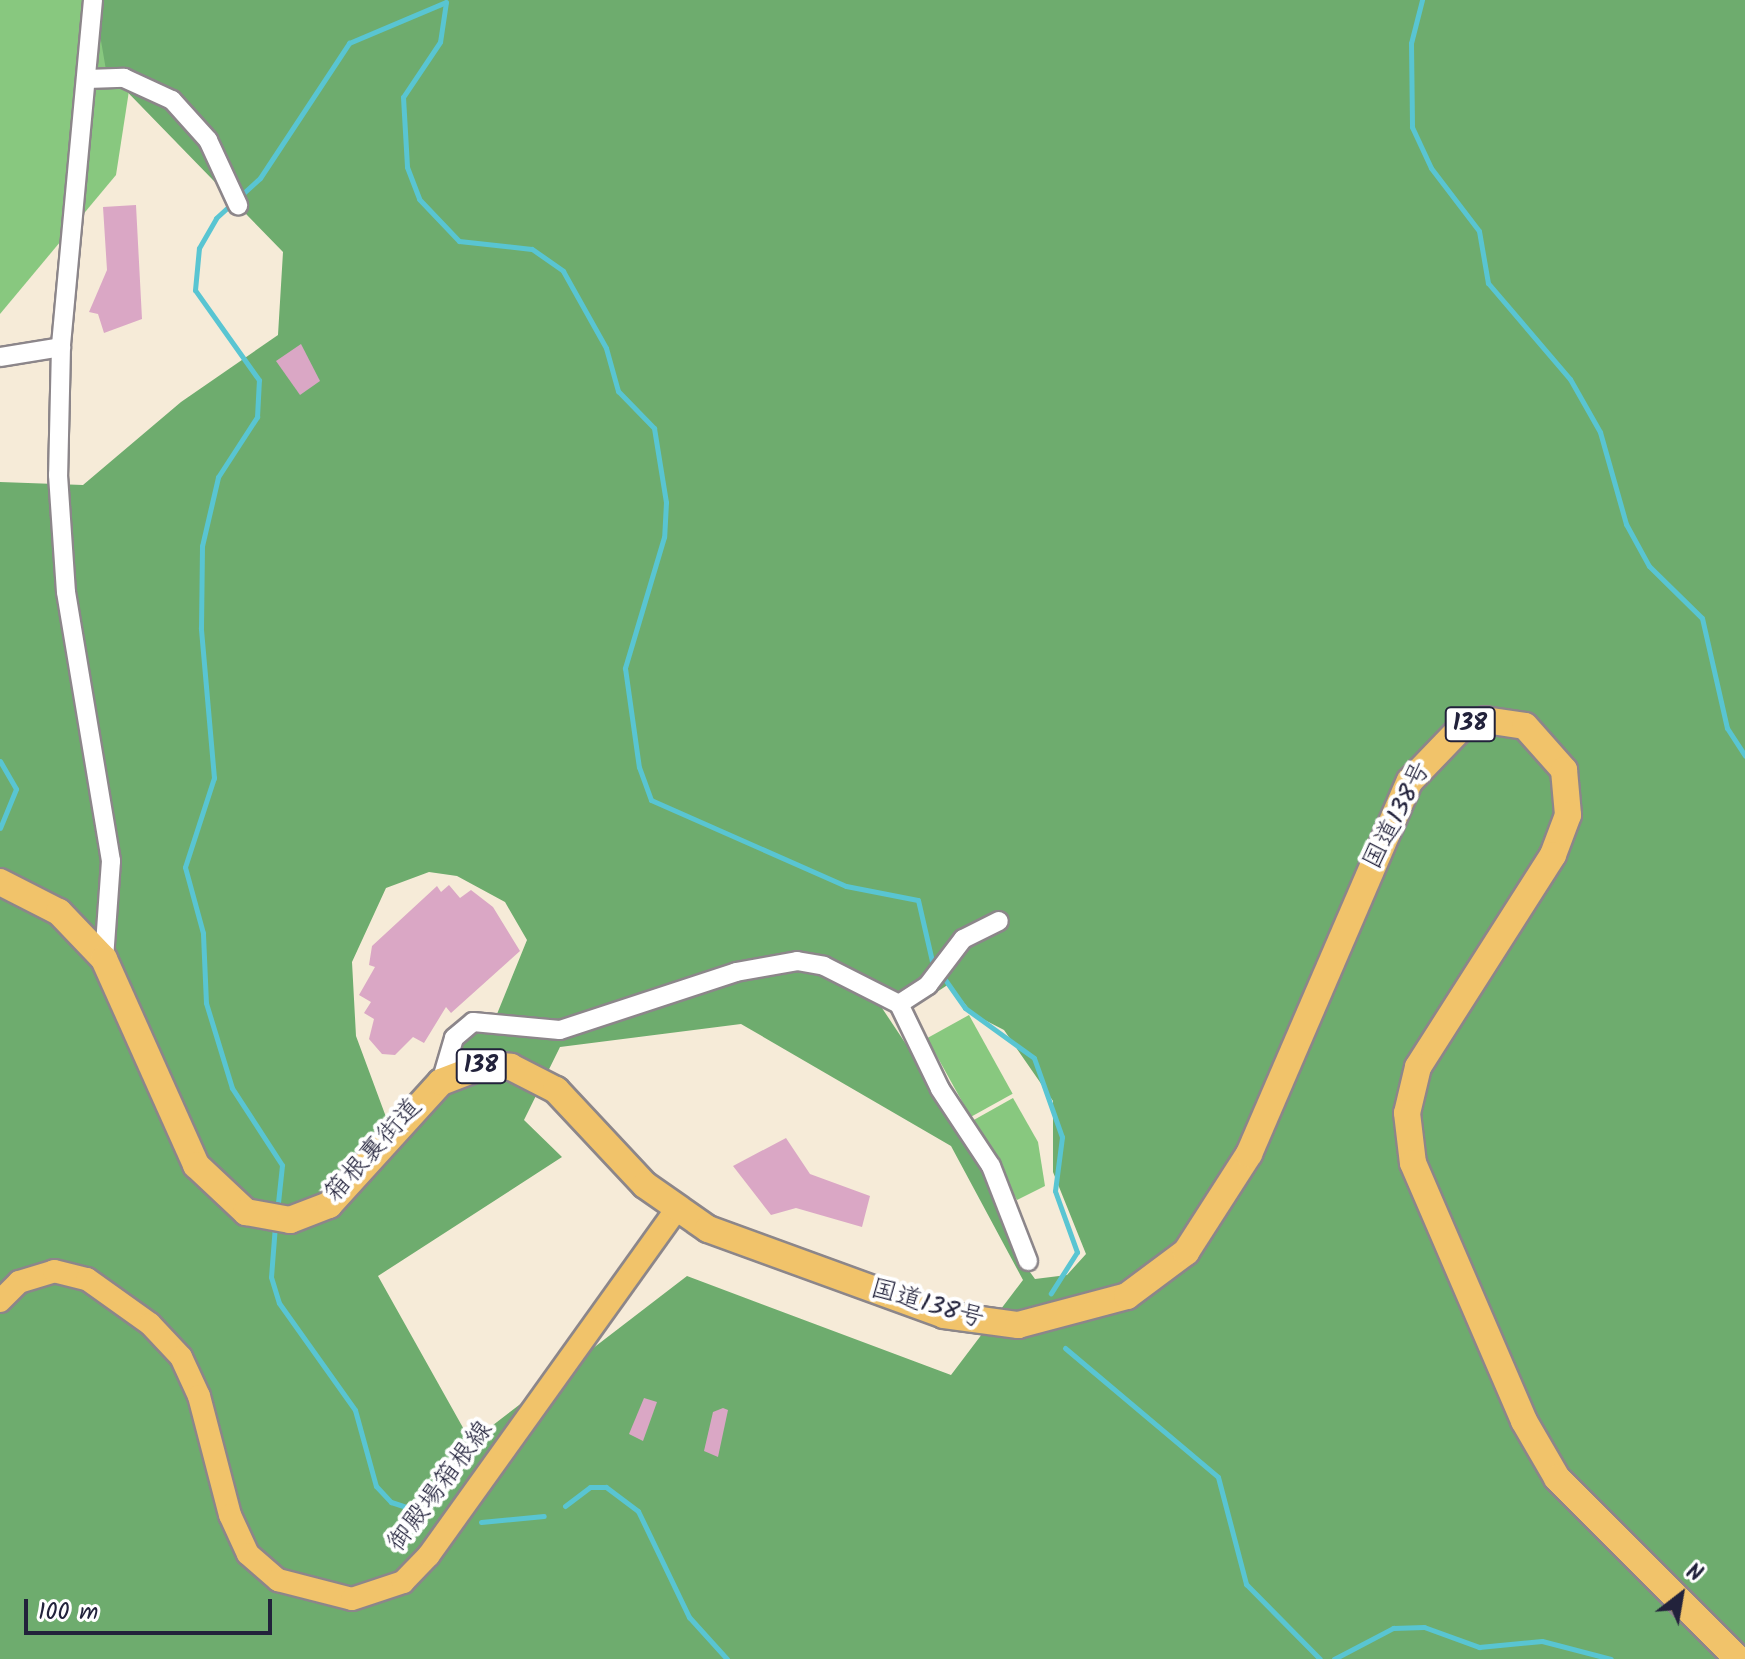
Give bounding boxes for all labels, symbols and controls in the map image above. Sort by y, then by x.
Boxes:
road number: 138 [1444,704,1496,744]
street label: 国道138号 [1358,757,1438,875]
road number: 138 [455,1046,507,1086]
street label: 箱根裏街道 [319,1092,429,1210]
street label: 国道138号 [867,1274,987,1336]
street label: 御殿場箱根線 [382,1415,500,1559]
north arrow [1641,1555,1721,1635]
text: N [1679,1555,1709,1593]
scale bar [28,1583,276,1633]
text: 100 m [38,1593,98,1632]

